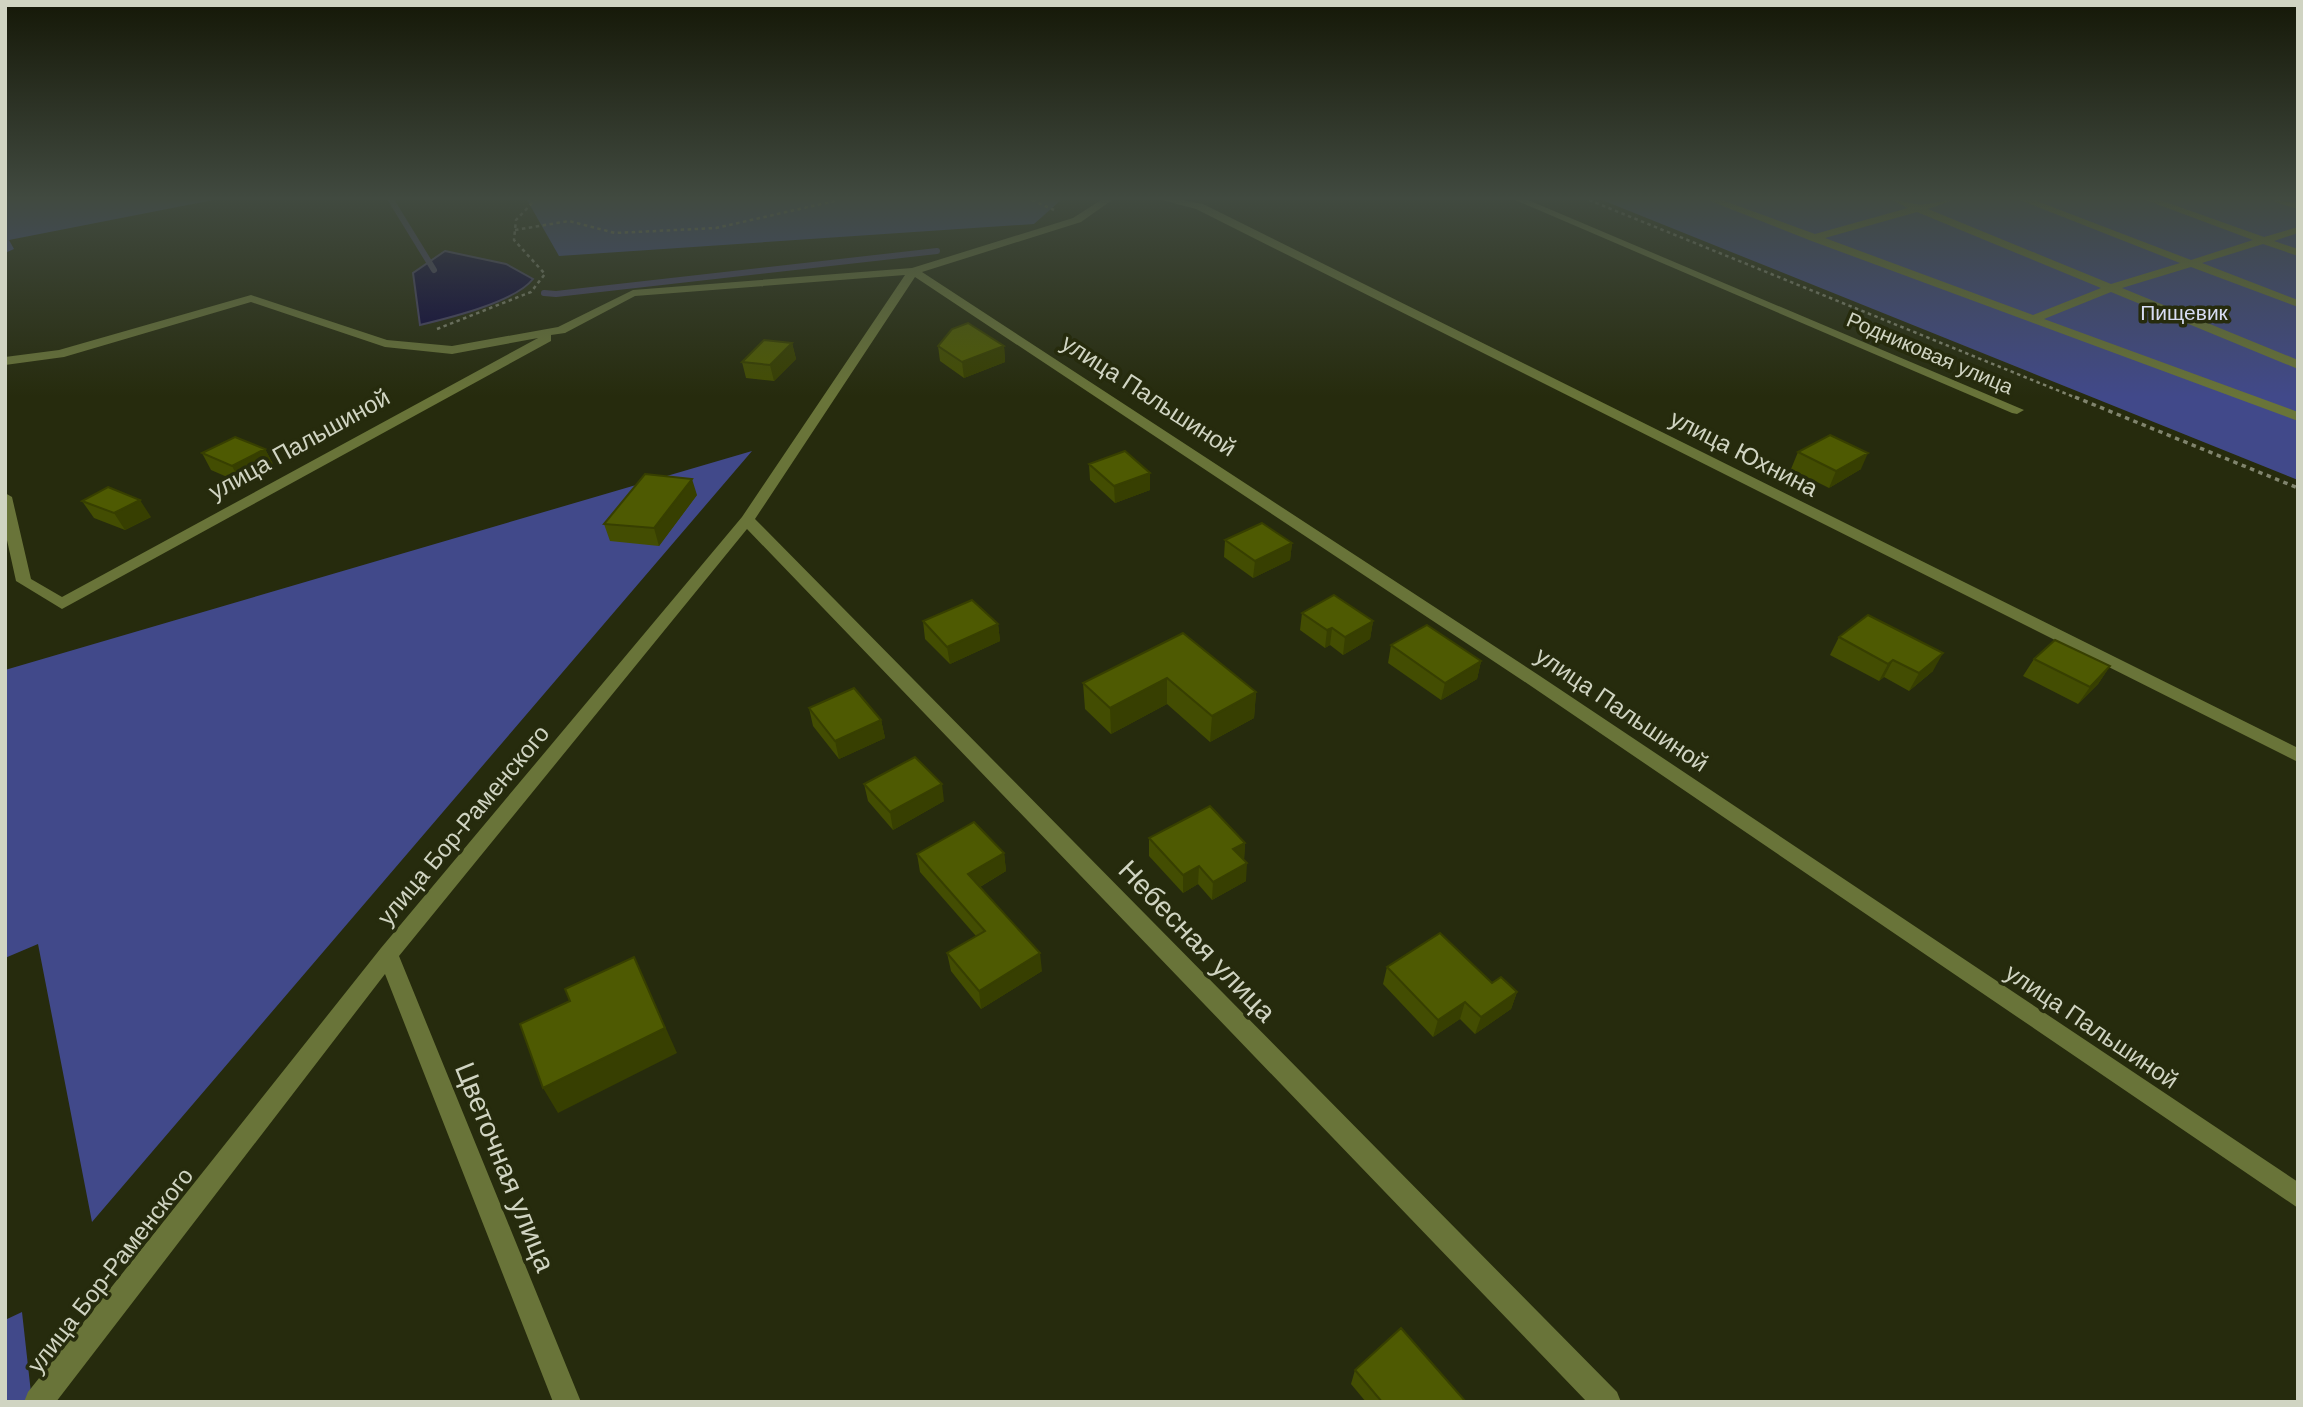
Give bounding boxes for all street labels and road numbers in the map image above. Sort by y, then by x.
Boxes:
street label: Родниковая улица [1843,308,2017,399]
street label: улица Пальшиной [1057,329,1241,461]
street label: улица Пальшиной [204,383,394,505]
street label: улица Юхнина [1666,404,1823,502]
street label: улица Пальшиной [1531,641,1713,777]
street label: улица Бор-Раменского [372,720,554,930]
street label: Небесная улица [1112,854,1282,1028]
street label: улица Пальшиной [2001,958,2183,1094]
street label: Цветочная улица [449,1058,561,1277]
street label: улица Бор-Раменского [22,1162,198,1378]

